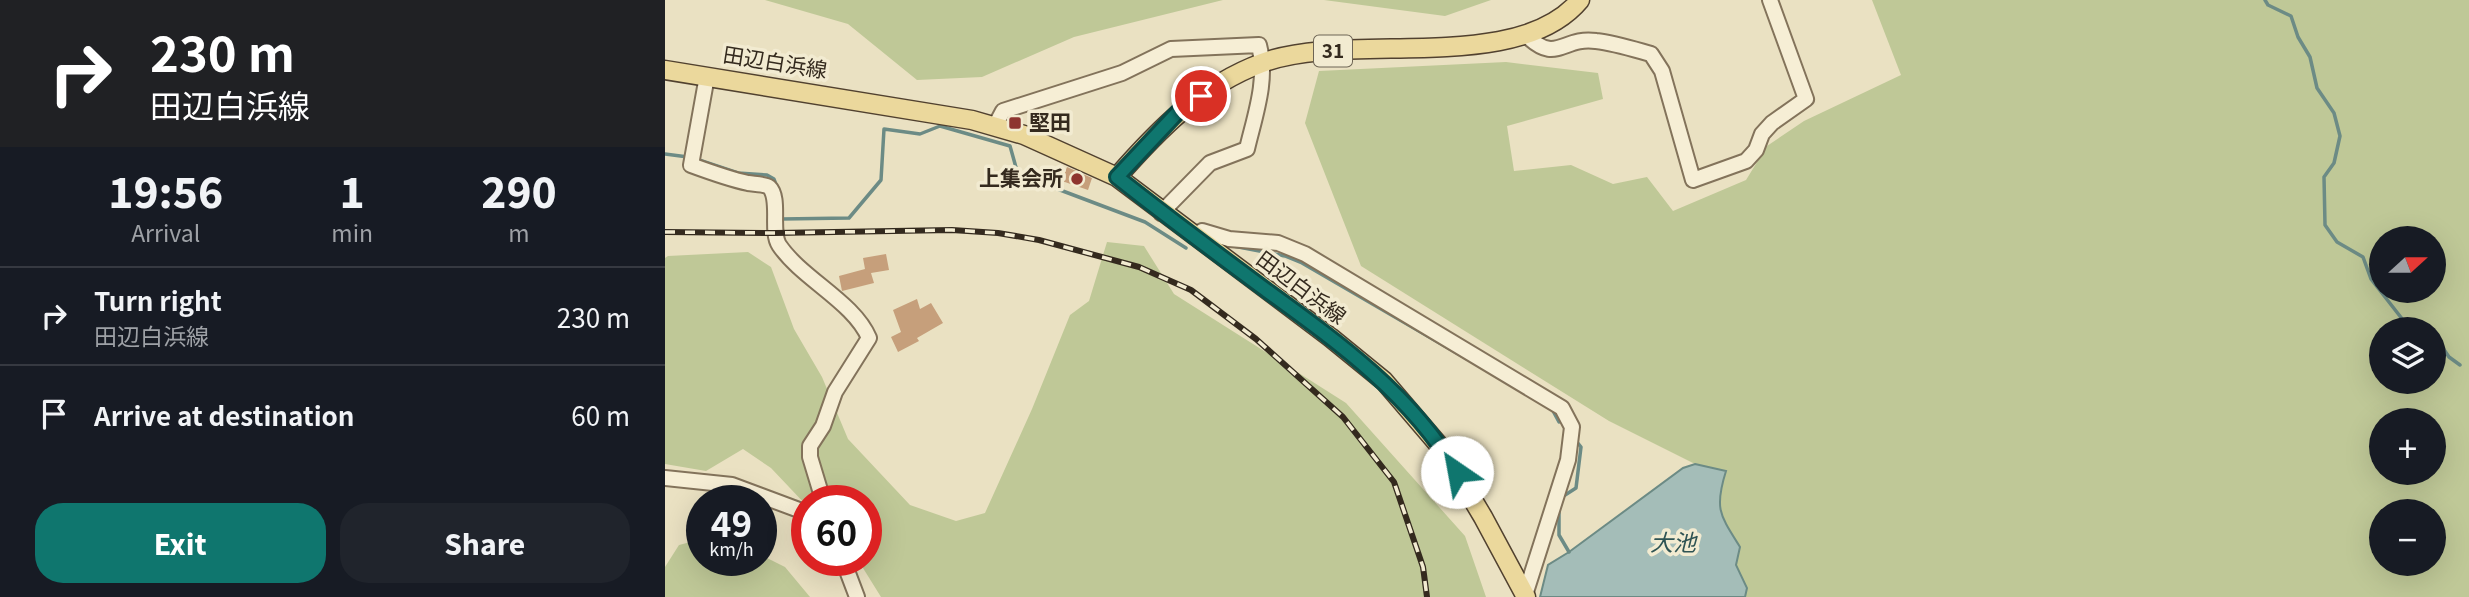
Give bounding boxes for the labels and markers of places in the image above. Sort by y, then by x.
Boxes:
pin [1171,66,1231,126]
place label: 堅田 [1029,106,1071,136]
marker: 堅田 [1007,115,1023,131]
place label: 上集会所 [979,162,1063,192]
marker: 上集会所 [1069,171,1085,187]

